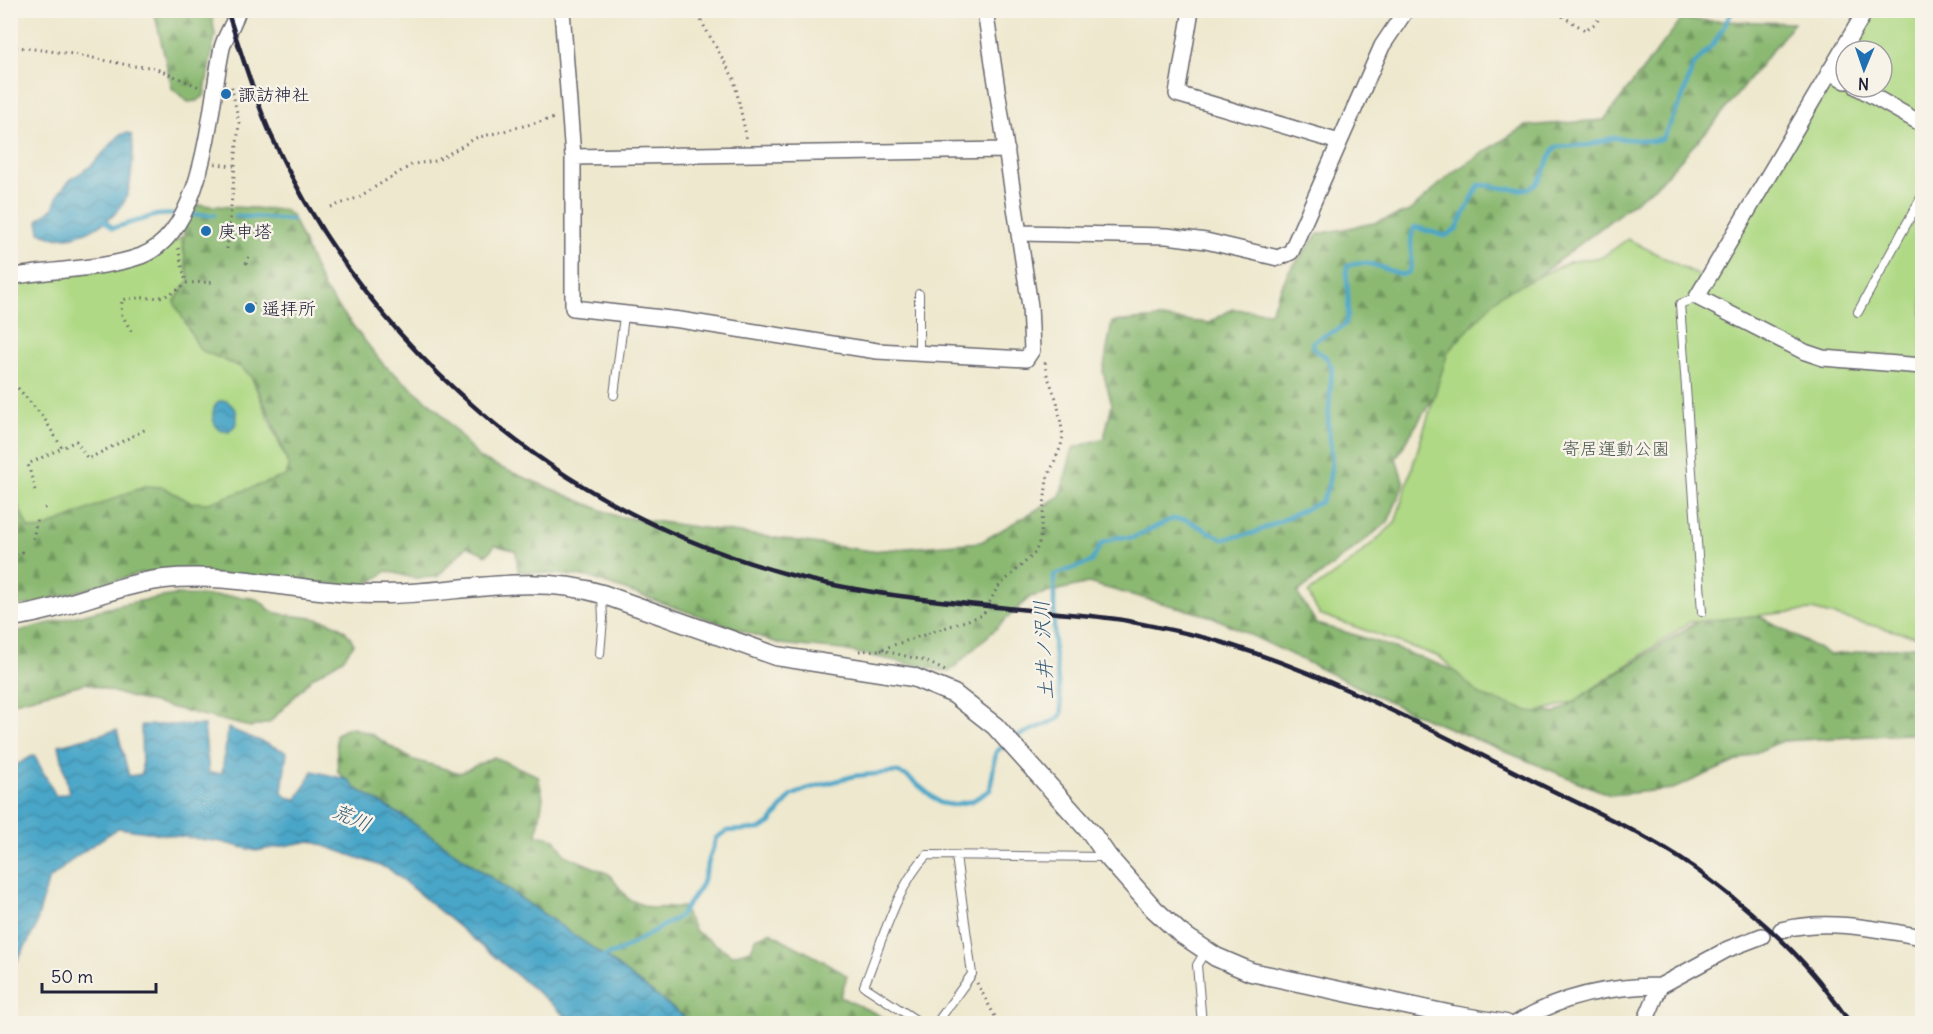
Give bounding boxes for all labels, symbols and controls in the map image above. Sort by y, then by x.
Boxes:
north arrow [1834,39,1894,99]
text: N [1858,74,1869,94]
place label: 諏訪神社 [238,83,310,106]
marker: 諏訪神社 [219,87,233,101]
place label: 庚申塔 [218,220,272,243]
marker: 庚申塔 [199,224,213,238]
place label: 遥拝所 [262,297,316,320]
marker: 遥拝所 [243,301,257,315]
park label: 寄居運動公園 [1562,437,1670,460]
water label: 土井ノ沢川 [1028,599,1058,701]
water label: 荒川 [329,797,375,837]
scale bar [42,956,156,994]
text: 50 m [51,965,93,988]

